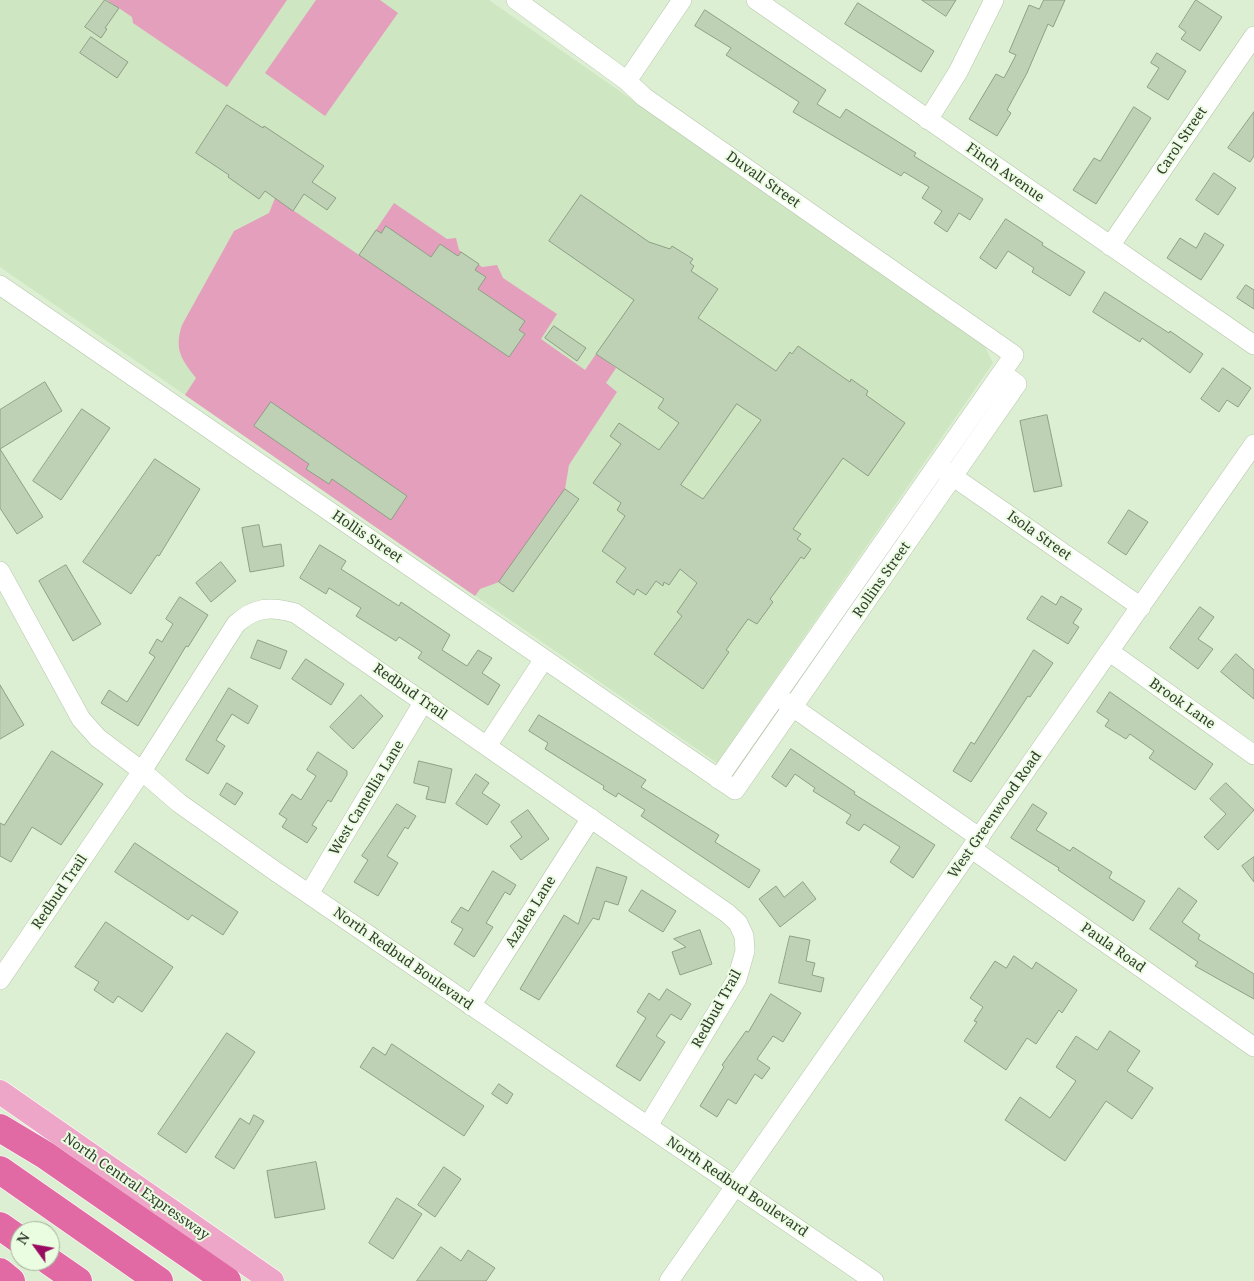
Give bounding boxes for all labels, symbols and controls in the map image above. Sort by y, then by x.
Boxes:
street label: Carol Street [1153,104,1211,178]
street label: Finch Avenue [963,140,1047,206]
street label: Duvall Street [723,148,803,212]
street label: Hollis Street [329,507,405,567]
street label: Isola Street [1004,508,1074,564]
street label: Rollins Street [850,539,914,621]
street label: Redbud Trail [370,660,450,724]
street label: Brook Lane [1146,675,1218,733]
street label: West Camellia Lane [326,737,408,859]
street label: West Greenwood Road [945,748,1045,882]
street label: Redbud Trail [29,851,91,933]
street label: Azalea Lane [502,873,560,951]
street label: North Redbud Boulevard [330,904,476,1014]
street label: Paula Road [1078,920,1148,976]
street label: Redbud Trail [689,967,745,1051]
street label: North Central Expressway [60,1130,212,1244]
street label: North Redbud Boulevard [663,1133,811,1241]
north arrow [10,1221,60,1271]
text: N [12,1229,34,1248]

